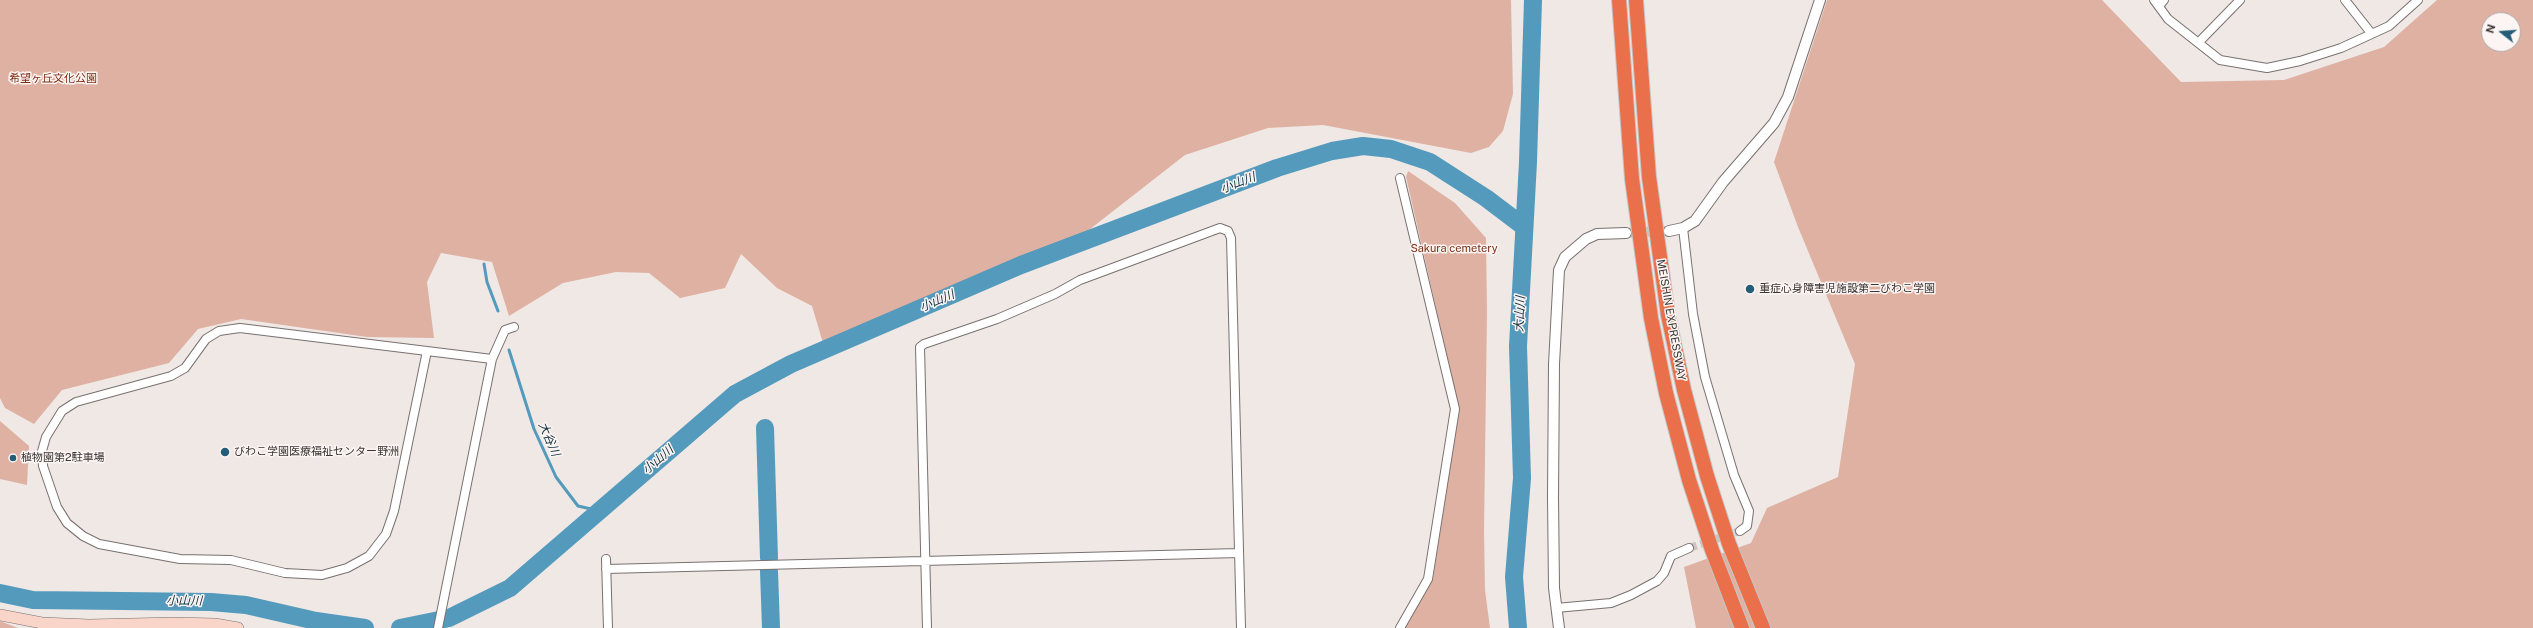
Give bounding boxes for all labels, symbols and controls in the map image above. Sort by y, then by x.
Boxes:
north arrow [2481,12,2521,52]
text: N [2483,23,2497,35]
park label: 希望ヶ丘文化公園 [9,72,97,86]
water label: 小山川 [1219,170,1257,196]
park label: Sakura cemetery [1410,242,1498,256]
street label: MEISHIN EXPRESSWAY [1654,258,1688,382]
place label: 重症心身障害児施設第二びわこ学園 [1759,282,1935,296]
marker: 重症心身障害児施設第二びわこ学園 [1744,283,1756,295]
water label: 小山川 [918,287,956,315]
water label: 大山川 [1512,296,1528,332]
water label: 大谷川 [535,420,563,458]
water label: 小山川 [640,443,676,477]
place label: びわこ学園医療福祉センター野洲 [234,445,399,459]
marker: びわこ学園医療福祉センター野洲 [219,446,231,458]
place label: 植物園第2駐車場 [21,451,105,465]
marker: 植物園第2駐車場 [8,453,18,463]
water label: 小山川 [166,593,202,609]

